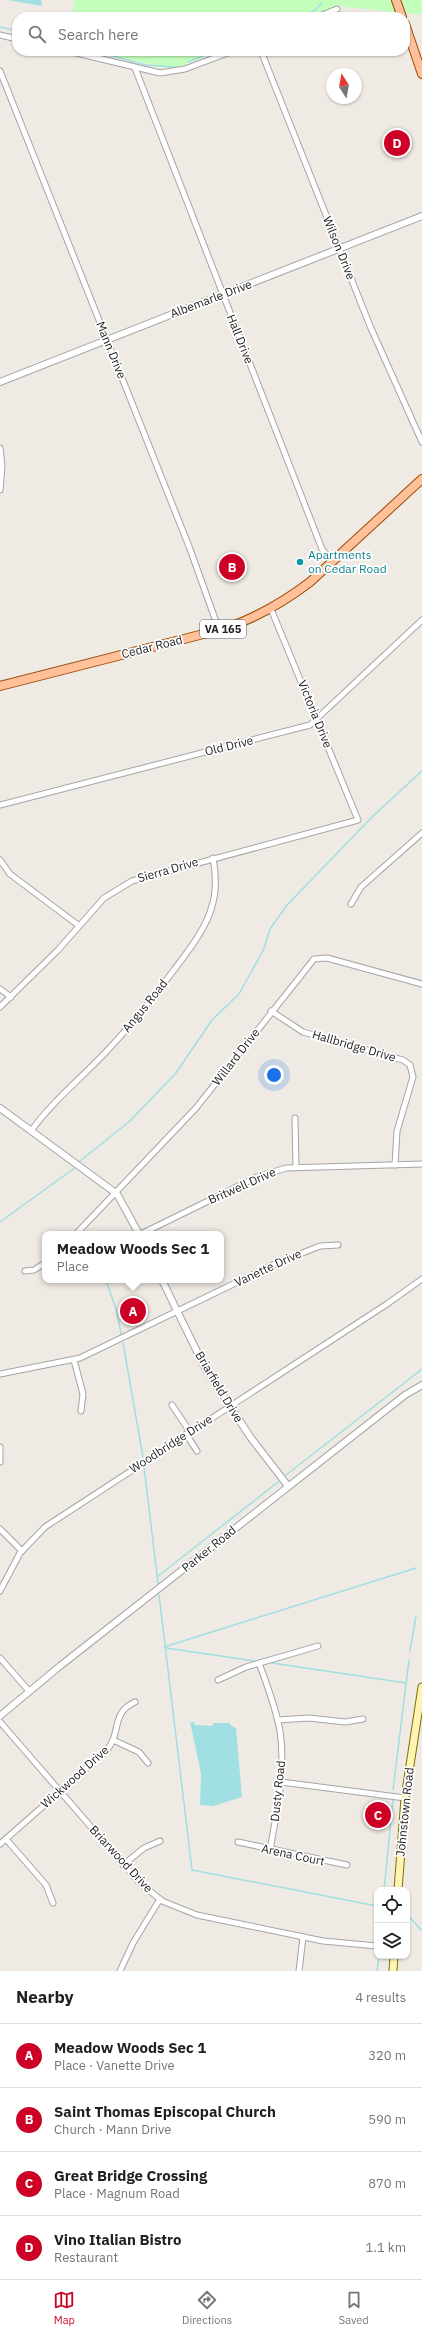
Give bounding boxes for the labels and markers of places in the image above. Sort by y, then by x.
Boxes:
pin: D [384,128,410,158]
place label: Apartments on Cedar Road [308,547,387,576]
pin: B [219,552,245,582]
marker: Apartments on Cedar Road [295,557,305,567]
pin: A [120,1296,146,1326]
pin: C [365,1800,391,1830]

